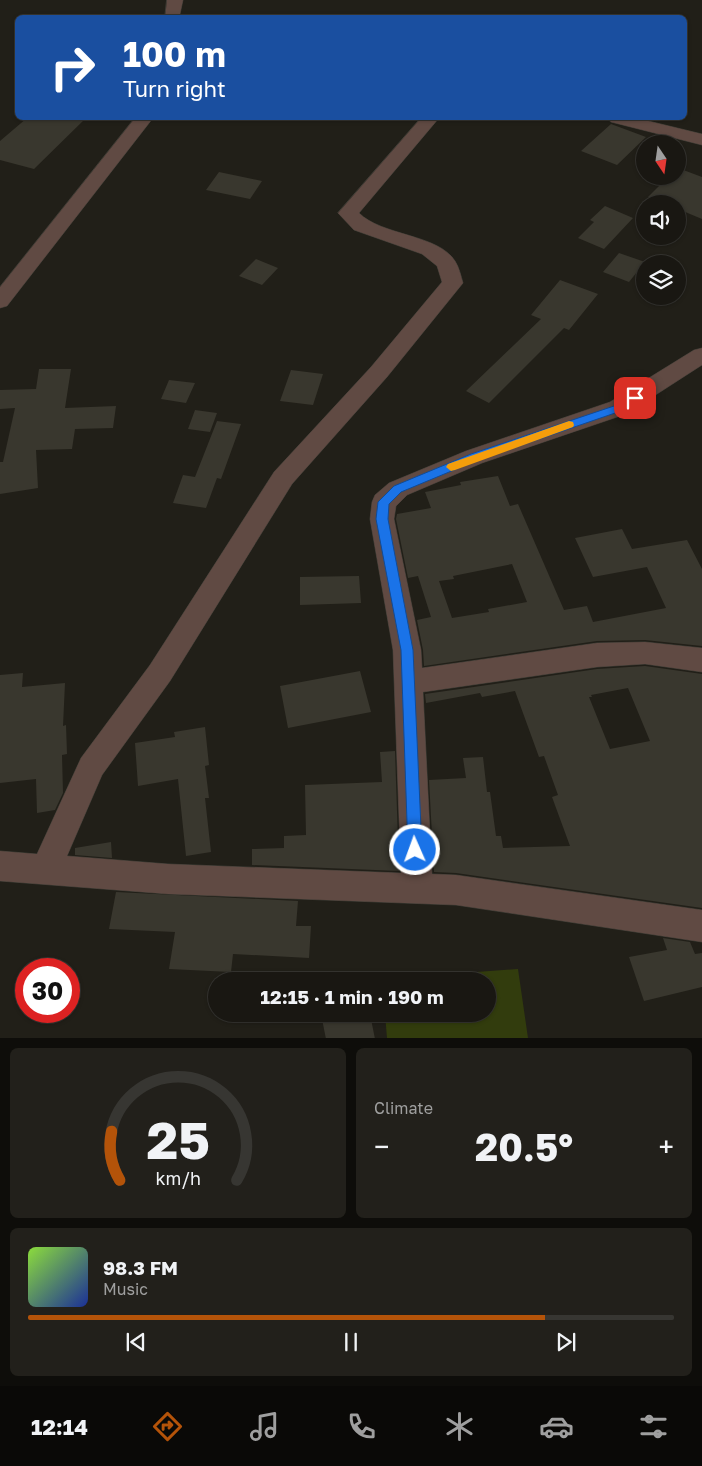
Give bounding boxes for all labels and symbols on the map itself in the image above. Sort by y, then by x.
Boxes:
north arrow [636,135,686,185]
pin [614,377,656,419]
position arrow [388,823,440,875]
speed limit sign: 30 [15,958,80,1023]

